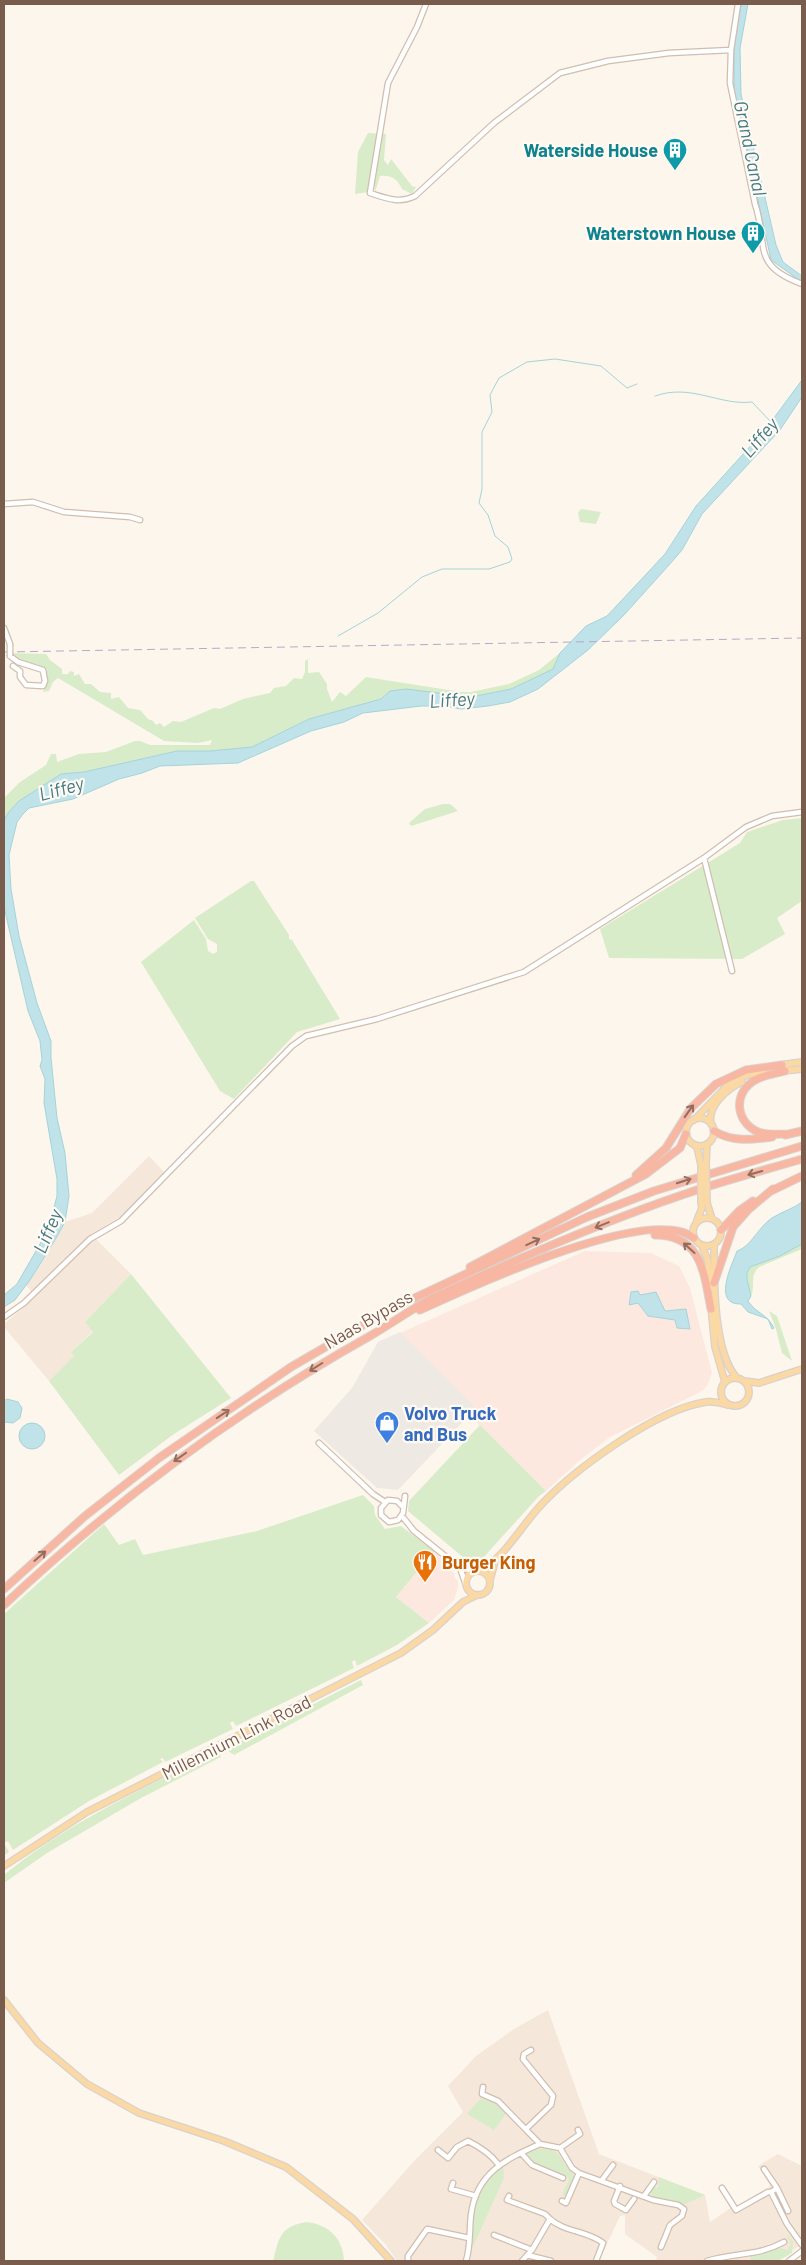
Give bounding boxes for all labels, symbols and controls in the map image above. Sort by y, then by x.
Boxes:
water label: Grand Canal [730,98,772,198]
building icon: Waterside House [662,137,688,171]
place label: Waterside House [523,139,658,161]
building icon: Waterstown House [740,220,766,254]
place label: Waterstown House [586,222,736,244]
water label: Liffey [735,412,783,462]
water label: Liffey [428,686,476,712]
water label: Liffey [36,771,86,805]
one-way arrow [684,1105,694,1119]
one-way arrow [748,1168,764,1178]
one-way arrow [675,1176,691,1186]
water label: Liffey [28,1205,67,1256]
one-way arrow [595,1221,610,1231]
one-way arrow [525,1236,540,1246]
one-way arrow [683,1242,696,1254]
street label: Naas Bypass [320,1285,416,1353]
one-way arrow [309,1363,323,1373]
place label: Volvo Truck and Bus [404,1402,497,1445]
one-way arrow [216,1409,230,1419]
shop icon: Volvo Truck and Bus [374,1410,400,1444]
one-way arrow [173,1452,187,1462]
restaurant icon: Burger King [412,1549,438,1583]
one-way arrow [33,1550,46,1562]
place label: Burger King [442,1551,535,1573]
street label: Millennium Link Road [158,1690,314,1784]

